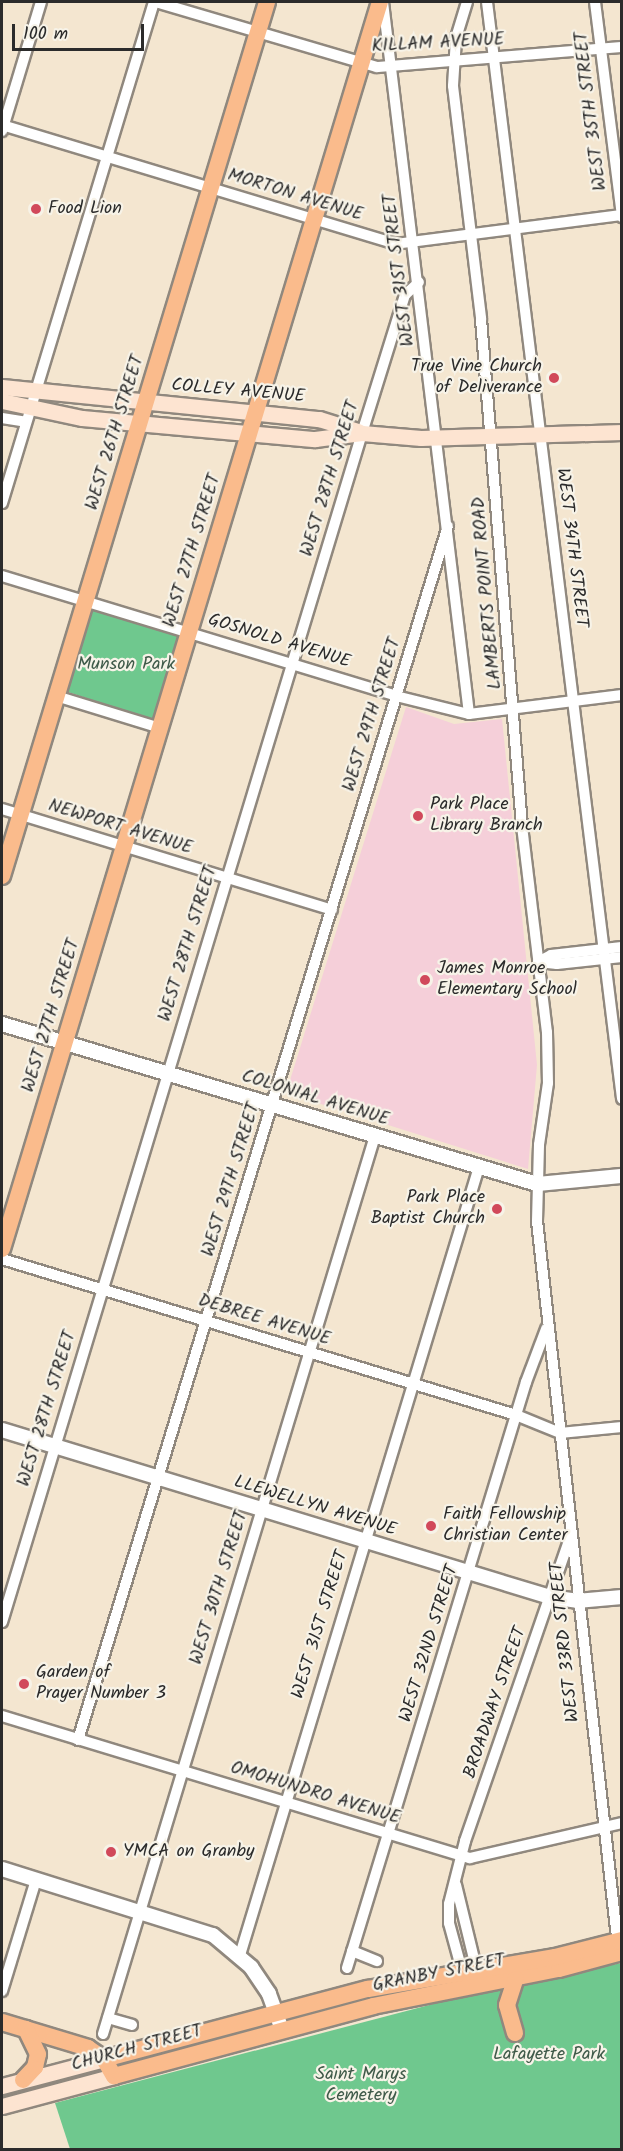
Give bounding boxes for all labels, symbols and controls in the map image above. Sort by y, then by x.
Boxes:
scale bar [15,12,147,50]
text: 100 m [23,20,68,49]
street label: KILLAM AVENUE [371,30,505,58]
street label: WEST 35TH STREET [572,30,612,192]
street label: MORTON AVENUE [225,165,365,227]
street label: WEST 31ST STREET [380,192,420,348]
place label: Food Lion [48,198,122,220]
marker: Food Lion [29,202,43,216]
street label: WEST 26TH STREET [82,353,150,513]
place label: True Vine Church of Deliverance [411,357,542,400]
marker: True Vine Church of Deliverance [547,371,561,385]
street label: COLLEY AVENUE [170,375,306,409]
street label: WEST 28TH STREET [297,399,365,559]
street label: WEST 34TH STREET [551,467,591,629]
street label: WEST 27TH STREET [159,472,227,630]
street label: LAMBERTS POINT ROAD [469,496,507,690]
street label: GOSNOLD AVENUE [205,610,353,674]
street label: WEST 29TH STREET [339,636,407,794]
park label: Munson Park [77,654,175,676]
place label: Park Place Library Branch [430,795,543,838]
street label: NEWPORT AVENUE [45,796,195,860]
marker: Park Place Library Branch [411,809,425,823]
street label: WEST 28TH STREET [155,864,223,1024]
street label: WEST 27TH STREET [18,937,86,1095]
place label: James Monroe Elementary School [437,959,577,1002]
marker: James Monroe Elementary School [418,973,432,987]
street label: COLONIAL AVENUE [239,1066,391,1132]
street label: WEST 29TH STREET [198,1101,266,1259]
place label: Park Place Baptist Church [371,1188,485,1230]
marker: Park Place Baptist Church [490,1202,504,1216]
street label: DEBREE AVENUE [195,1291,333,1351]
street label: WEST 28TH STREET [14,1329,82,1489]
street label: LLEWELLYN AVENUE [231,1472,399,1542]
place label: Faith Fellowship Christian Center [443,1505,567,1547]
street label: WEST 30TH STREET [186,1509,254,1667]
marker: Faith Fellowship Christian Center [424,1519,438,1533]
street label: WEST 31ST STREET [288,1548,354,1702]
street label: WEST 33RD STREET [547,1561,585,1723]
street label: WEST 32ND STREET [396,1563,464,1725]
street label: BROADWAY STREET [460,1625,532,1781]
place label: Garden of Prayer Number 3 [36,1663,166,1706]
marker: Garden of Prayer Number 3 [17,1677,31,1691]
street label: OMOHUNDRO AVENUE [228,1758,402,1830]
place label: YMCA on Granby [123,1841,254,1863]
marker: YMCA on Granby [104,1845,118,1859]
street label: GRANBY STREET [371,1951,507,1997]
street label: CHURCH STREET [69,2021,205,2077]
park label: Lafayette Park [493,2044,605,2066]
park label: Saint Marys Cemetery [316,2065,406,2108]

